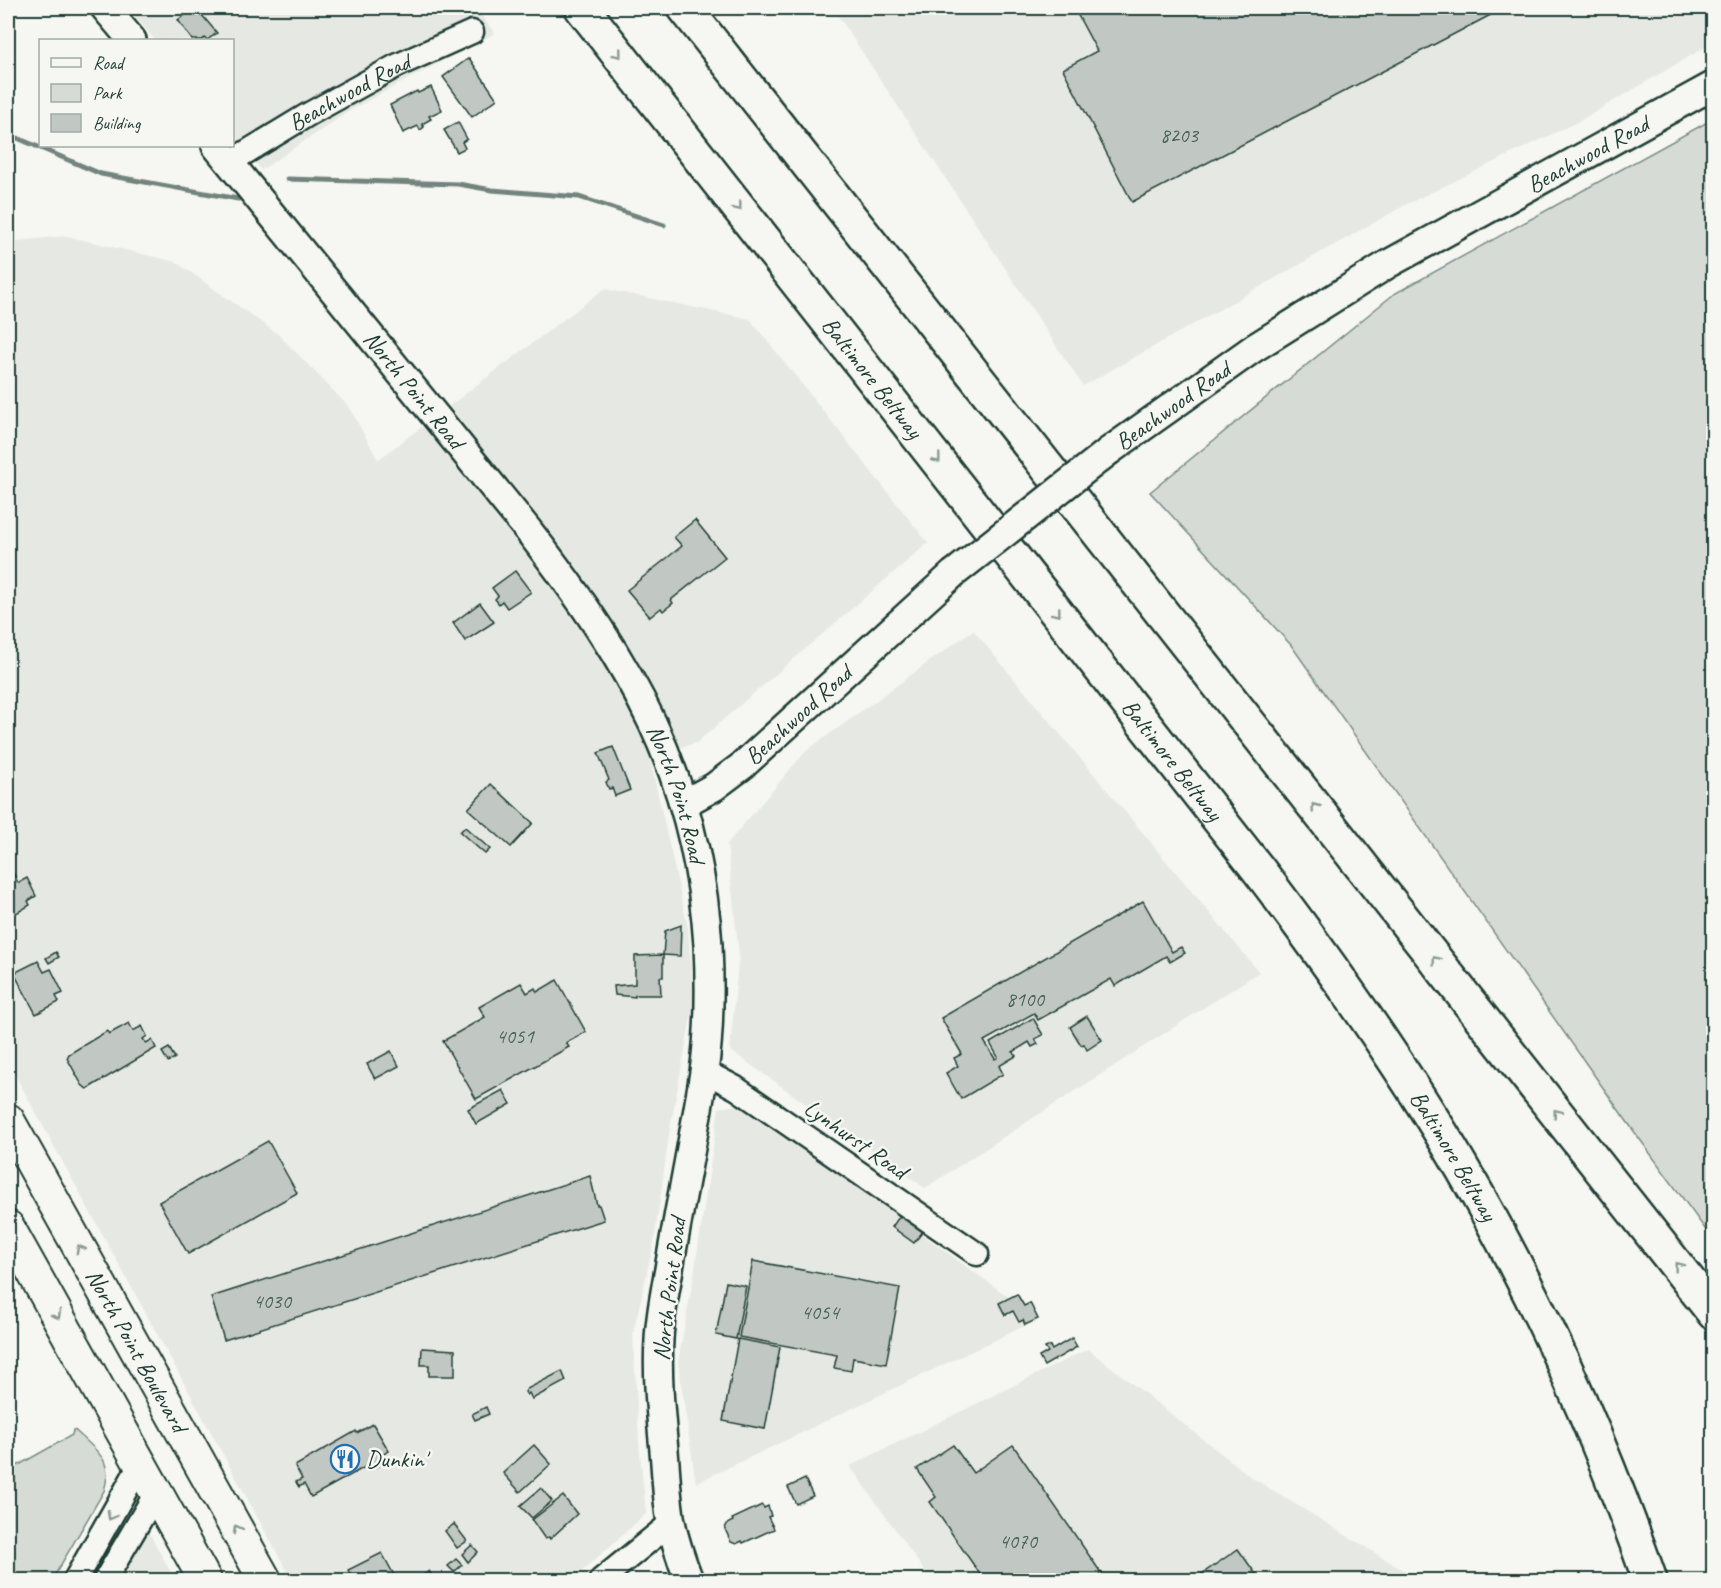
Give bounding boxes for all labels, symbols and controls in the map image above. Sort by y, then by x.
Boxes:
legend [39,39,234,147]
street label: Beachwood Road [283,45,418,138]
one-way arrow [611,47,622,58]
text: Road [93,52,126,74]
text: Park [93,82,123,104]
street label: Beachwood Road [1522,107,1657,200]
text: Building [93,112,142,134]
house number: 8203 [1160,122,1199,148]
one-way arrow [731,200,742,211]
street label: Baltimore Beltway [815,311,930,446]
street label: North Point Road [357,324,473,458]
street label: Beachwood Road [1109,353,1239,457]
one-way arrow [929,453,940,464]
one-way arrow [1050,606,1061,617]
street label: Beachwood Road [738,656,861,771]
street label: Baltimore Beltway [1115,693,1231,828]
street label: North Point Road [640,720,713,869]
one-way arrow [1312,803,1323,814]
one-way arrow [1433,956,1444,967]
house number: 8100 [1006,986,1045,1012]
house number: 4051 [496,1023,535,1049]
street label: Baltimore Beltway [1403,1085,1505,1228]
street label: Lynhurst Road [798,1092,916,1188]
one-way arrow [1554,1109,1565,1120]
street label: North Point Road [645,1212,693,1362]
one-way arrow [76,1245,87,1255]
one-way arrow [1674,1262,1685,1273]
street label: North Point Boulevard [79,1264,196,1441]
house number: 4030 [253,1288,292,1314]
house number: 4054 [801,1299,841,1325]
one-way arrow [50,1309,62,1319]
restaurant icon: Dunkin' [329,1443,361,1475]
place label: Dunkin' [366,1444,431,1474]
one-way arrow [107,1510,119,1520]
one-way arrow [233,1525,244,1536]
house number: 4070 [999,1528,1038,1554]

